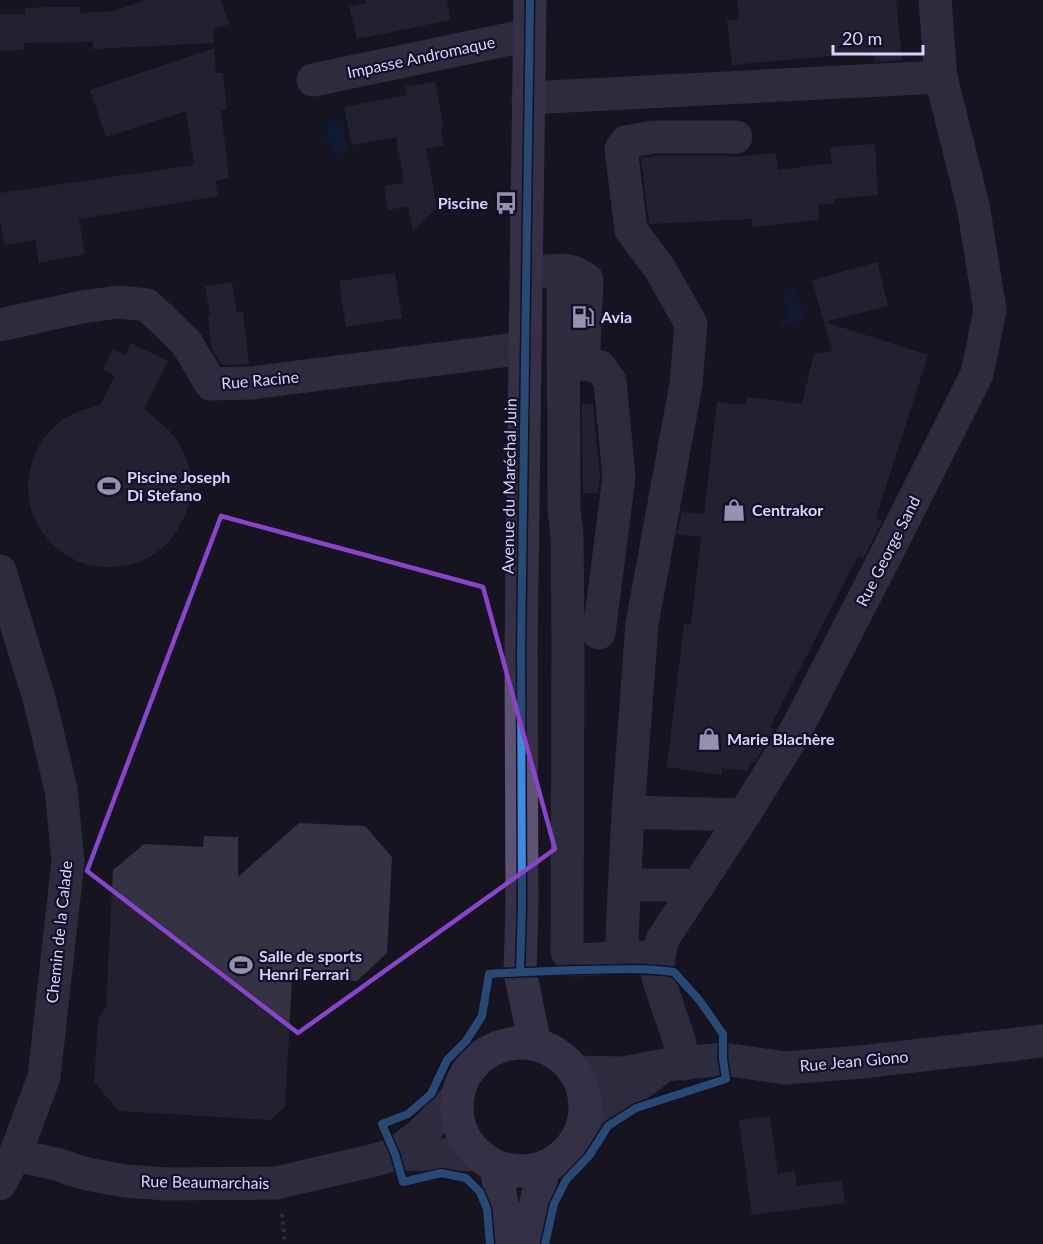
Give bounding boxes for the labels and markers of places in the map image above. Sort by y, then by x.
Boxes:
bus stop icon: Piscine [493,190,519,216]
place label: Piscine [438,193,488,212]
fuel station icon: Avia [570,304,596,330]
place label: Avia [600,307,632,326]
place label: Piscine Joseph Di Stefano [127,467,230,504]
sports icon: Piscine Joseph Di Stefano [96,473,122,499]
shop icon: Centrakor [721,497,747,523]
place label: Centrakor [752,500,823,519]
shop icon: Marie Blachère [696,726,722,752]
place label: Marie Blachère [727,729,835,748]
place label: Salle de sports Henri Ferrari [259,946,362,983]
sports icon: Salle de sports Henri Ferrari [228,952,254,978]

